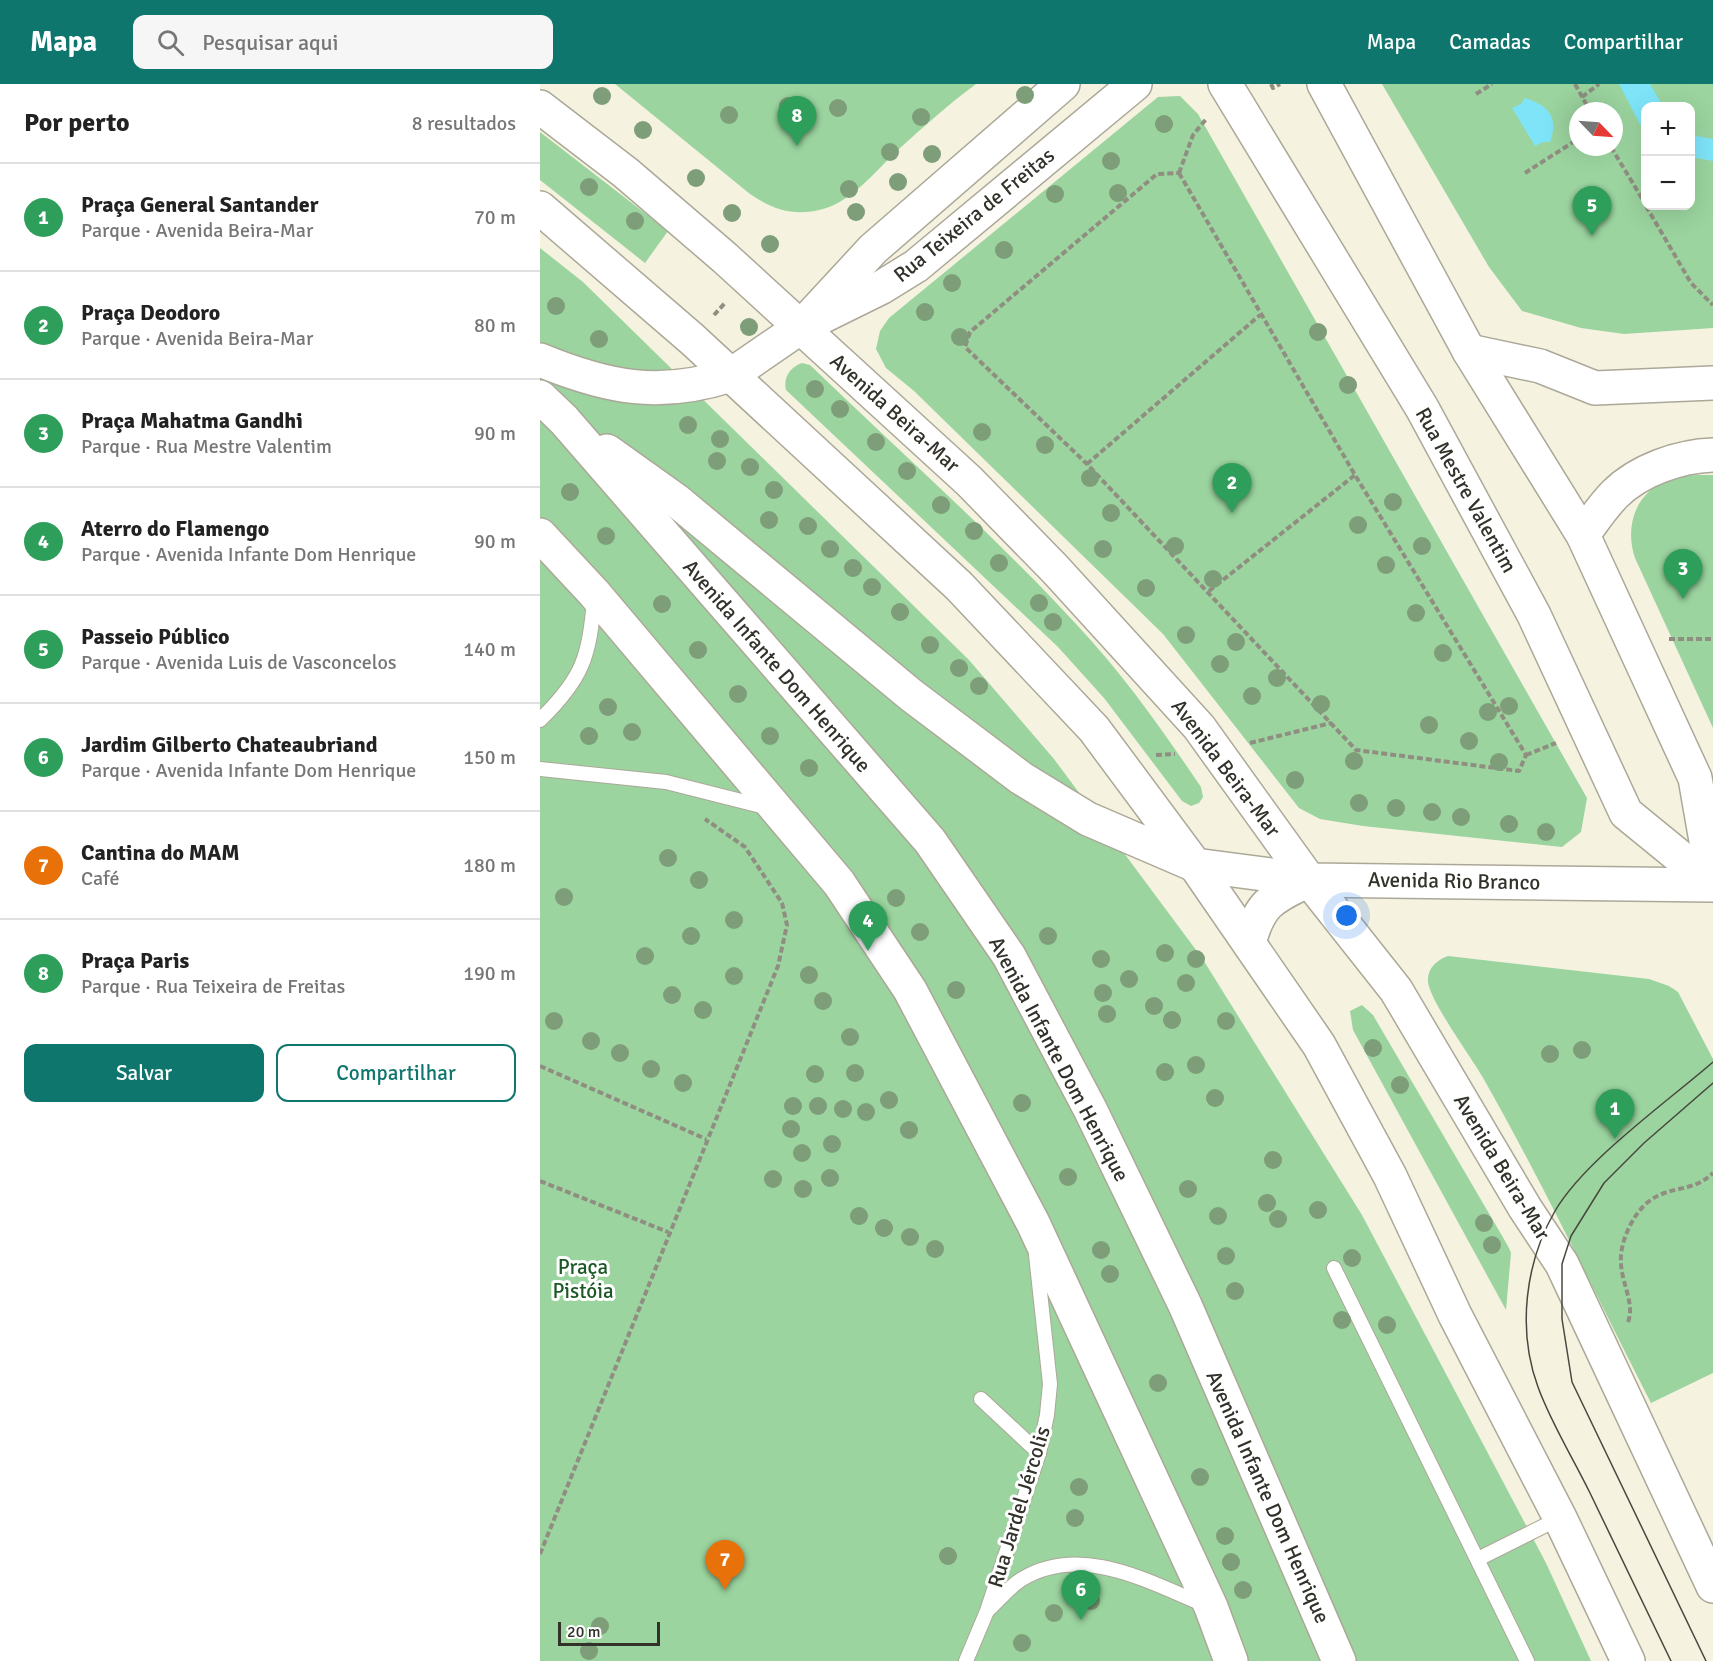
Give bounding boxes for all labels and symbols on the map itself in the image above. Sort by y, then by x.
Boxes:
pin: 8 [778,97,816,146]
north arrow [1569,102,1623,156]
street label: Rua Teixeira de Freitas [888,142,1060,288]
pin: 5 [1572,186,1612,236]
street label: Avenida Beira-Mar [825,348,965,478]
street label: Rua Mestre Valentim [1410,403,1522,577]
pin: 2 [1212,464,1252,513]
pin: 3 [1664,550,1702,599]
street label: Avenida Infante Dom Henrique [677,554,877,778]
street label: Avenida Beira-Mar [1166,694,1286,842]
street label: Avenida Rio Branco [1368,866,1540,896]
your location [1332,901,1361,930]
pin: 4 [848,902,888,951]
street label: Avenida Infante Dom Henrique [983,932,1135,1186]
street label: Avenida Beira-Mar [1448,1089,1556,1245]
pin: 1 [1596,1090,1634,1139]
park label: Praça Pistóia [552,1254,614,1304]
street label: Avenida Infante Dom Henrique [1200,1367,1336,1627]
street label: Rua Jardel Jércolis [982,1423,1056,1591]
pin: 7 [706,1540,744,1590]
pin: 6 [1062,1570,1100,1620]
scale bar [558,1619,660,1646]

